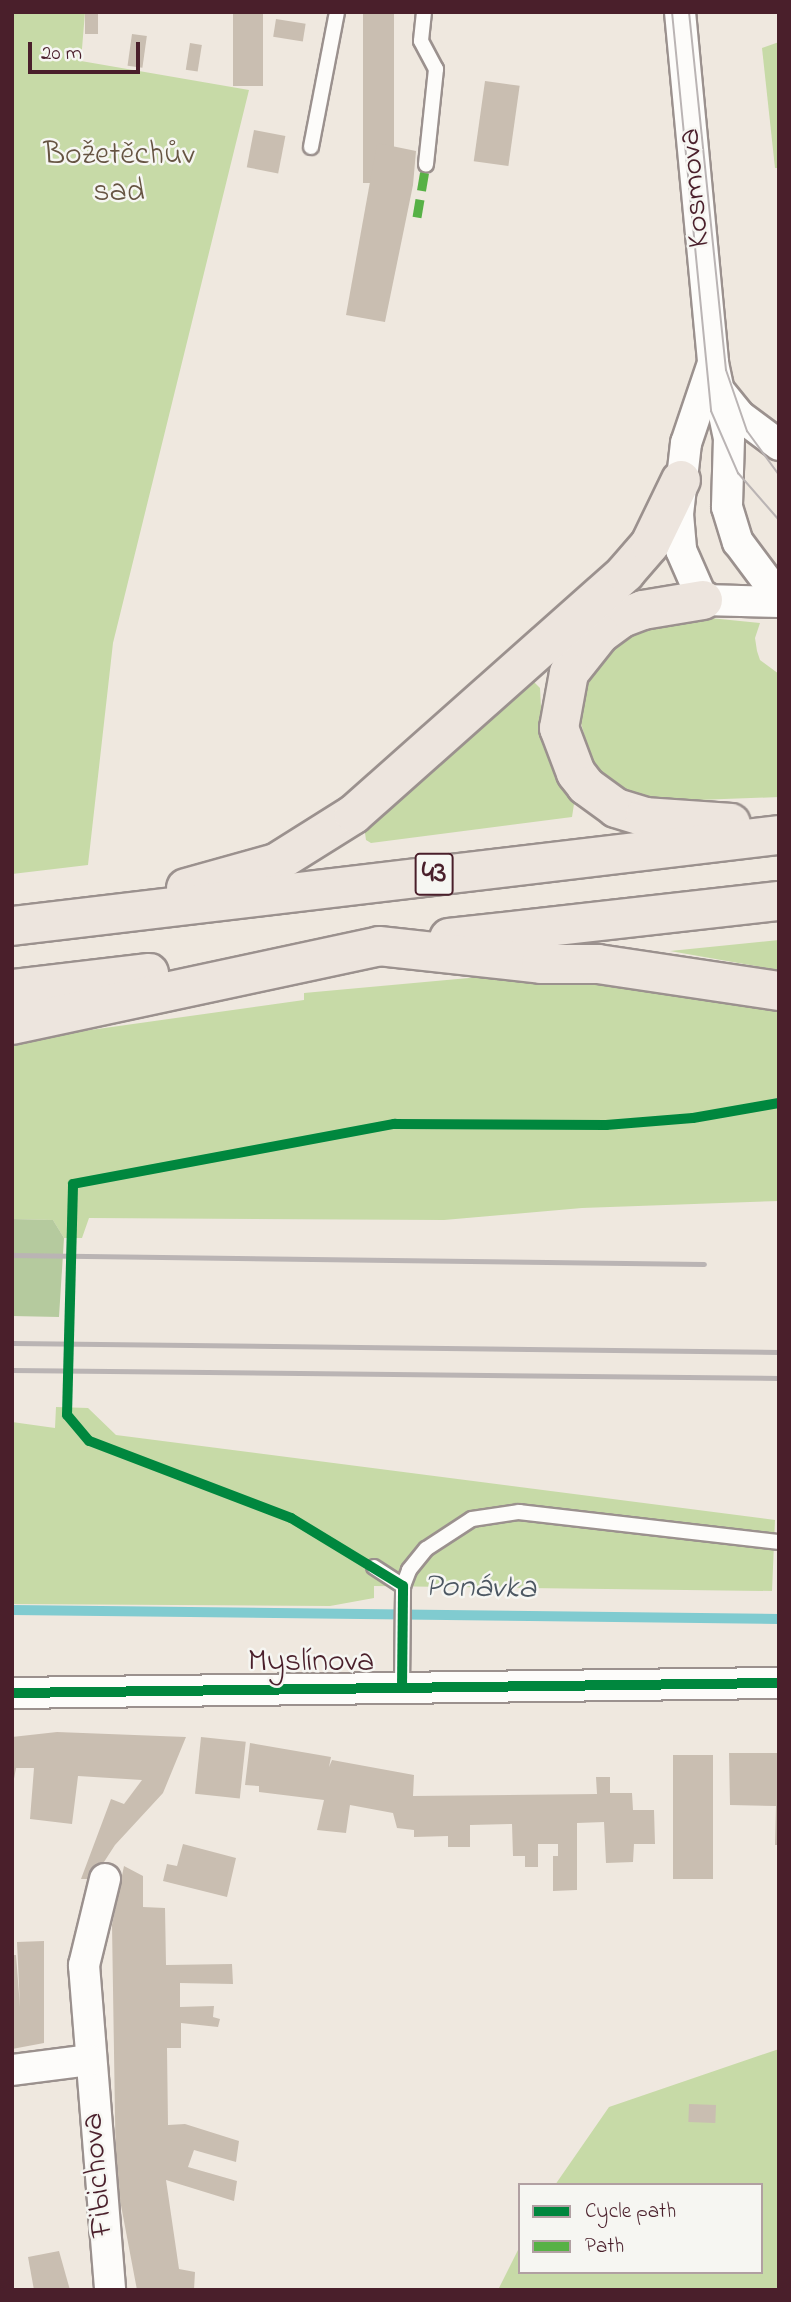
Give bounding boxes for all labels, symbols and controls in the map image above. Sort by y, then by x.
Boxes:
scale bar [32,28,144,72]
text: 20 m [41,39,82,69]
street label: Kosmova [672,127,720,249]
park label: Božetěchův sad [44,138,194,213]
road number: 43 [413,848,455,900]
water label: Ponávka [424,1568,536,1610]
street label: Myslínova [248,1644,374,1682]
street label: Fibichova [74,2111,124,2239]
legend [518,2183,763,2274]
text: Cycle path [585,2197,676,2227]
text: Path [585,2232,624,2262]

